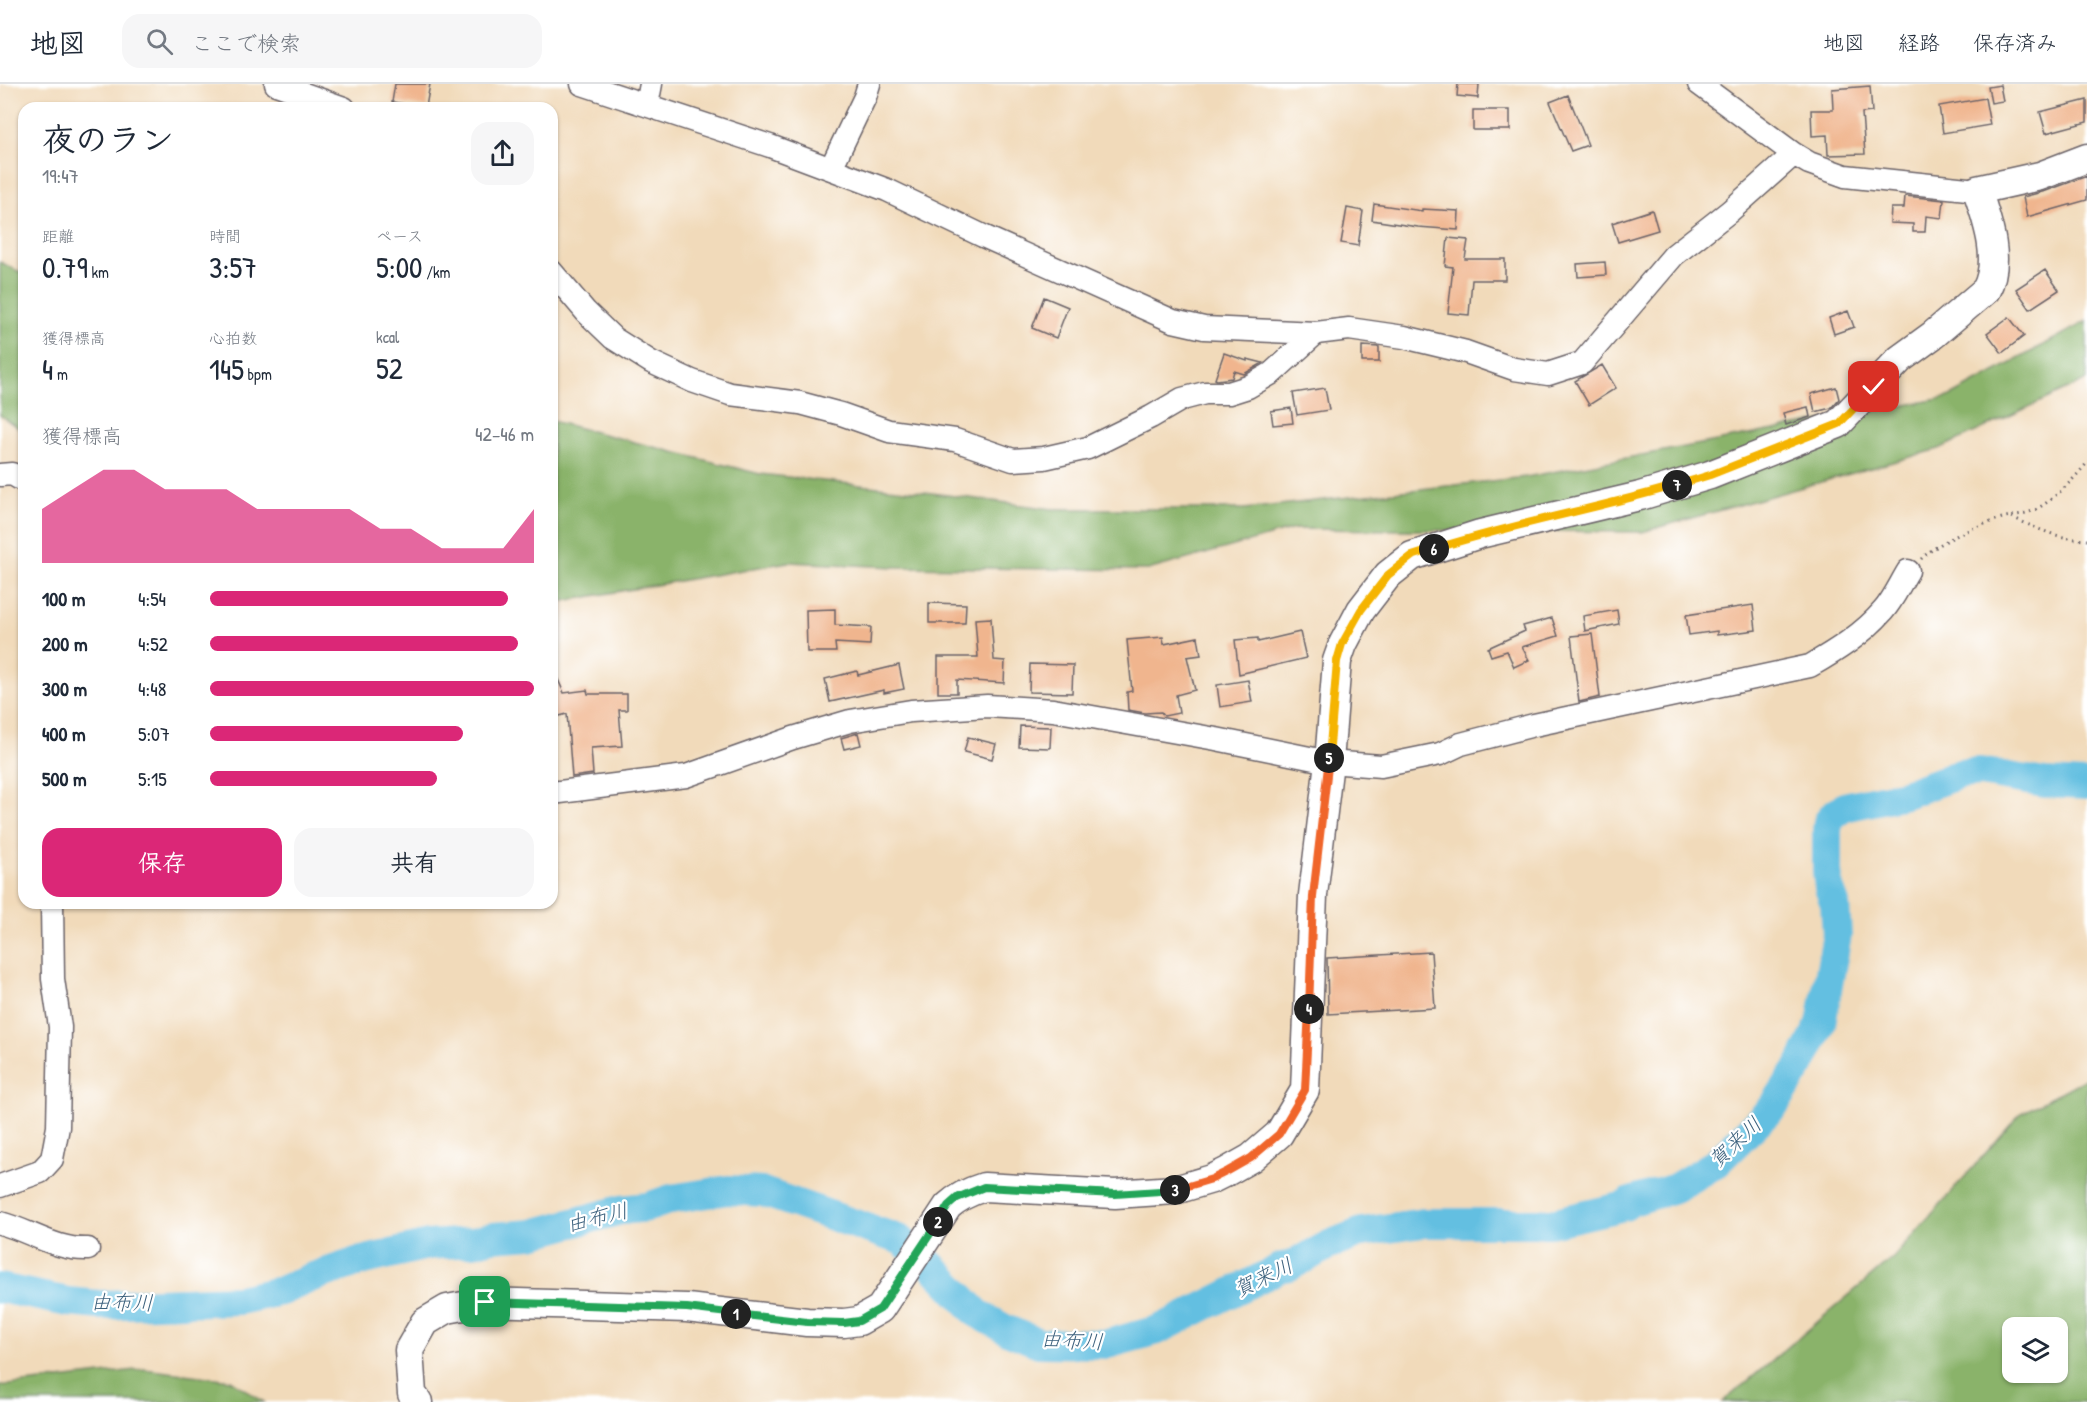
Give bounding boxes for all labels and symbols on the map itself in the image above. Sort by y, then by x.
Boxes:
pin [1848,361,1899,412]
pin: 7 [1662,470,1692,500]
pin: 6 [1419,534,1449,564]
pin: 5 [1314,743,1344,773]
pin: 4 [1294,994,1324,1024]
water label: 賀来川 [1702,1110,1768,1174]
pin: 3 [1160,1175,1190,1205]
water label: 由布川 [563,1195,631,1239]
pin: 2 [923,1207,953,1237]
water label: 賀来川 [1228,1250,1298,1304]
pin [459,1276,510,1327]
water label: 由布川 [90,1287,154,1317]
pin: 1 [721,1299,751,1329]
water label: 由布川 [1040,1324,1104,1356]

